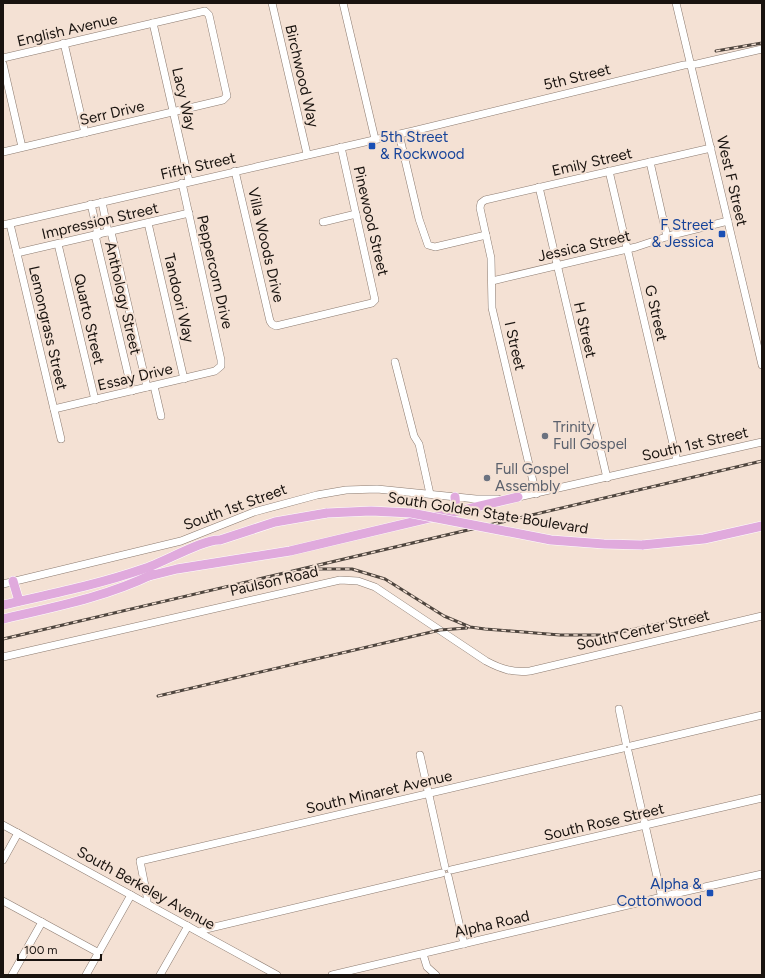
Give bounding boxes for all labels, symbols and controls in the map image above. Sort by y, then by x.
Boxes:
street label: English Avenue [15,10,119,50]
street label: Birchwood Way [281,23,323,129]
street label: 5th Street [542,60,613,94]
street label: Lacy Way [168,66,200,132]
street label: Serr Drive [78,97,146,129]
place label: 5th Street & Rockwood [380,128,465,163]
street label: West F Street [713,134,751,228]
marker: 5th Street & Rockwood [367,141,377,151]
street label: Emily Street [550,144,634,180]
street label: Fifth Street [159,149,238,183]
street label: Pinewood Street [350,164,392,278]
street label: Villa Woods Drive [244,186,288,304]
street label: Impression Street [40,199,160,243]
street label: Peppercorn Drive [193,213,237,331]
place label: F Street & Jessica [651,216,714,251]
street label: Jessica Street [536,226,633,265]
marker: F Street & Jessica [717,229,727,239]
street label: Anthology Street [101,240,145,357]
street label: Tandoori Way [160,252,198,344]
street label: Lemongrass Street [25,264,71,392]
street label: Quarto Street [70,272,108,367]
street label: G Street [641,283,671,343]
street label: H Street [570,300,600,360]
street label: I Street [501,320,529,373]
street label: Essay Drive [96,360,174,394]
place label: Trinity Full Gospel [553,418,627,453]
street label: South 1st Street [640,423,750,465]
marker: Trinity Full Gospel [540,431,550,441]
place label: Full Gospel Assembly [495,460,569,495]
marker: Full Gospel Assembly [482,473,492,483]
street label: South 1st Street [181,480,289,534]
street label: South Golden State Boulevard [386,488,590,538]
street label: Paulson Road [228,562,320,600]
street label: South Center Street [575,606,712,654]
street label: South Minaret Avenue [304,766,454,818]
street label: South Rose Street [542,799,666,845]
street label: South Berkeley Avenue [74,842,218,934]
place label: Alpha & Cottonwood [616,875,702,910]
marker: Alpha & Cottonwood [705,888,715,898]
street label: Alpha Road [453,907,531,941]
scale bar [18,936,101,962]
text: 100 m [24,943,58,957]

